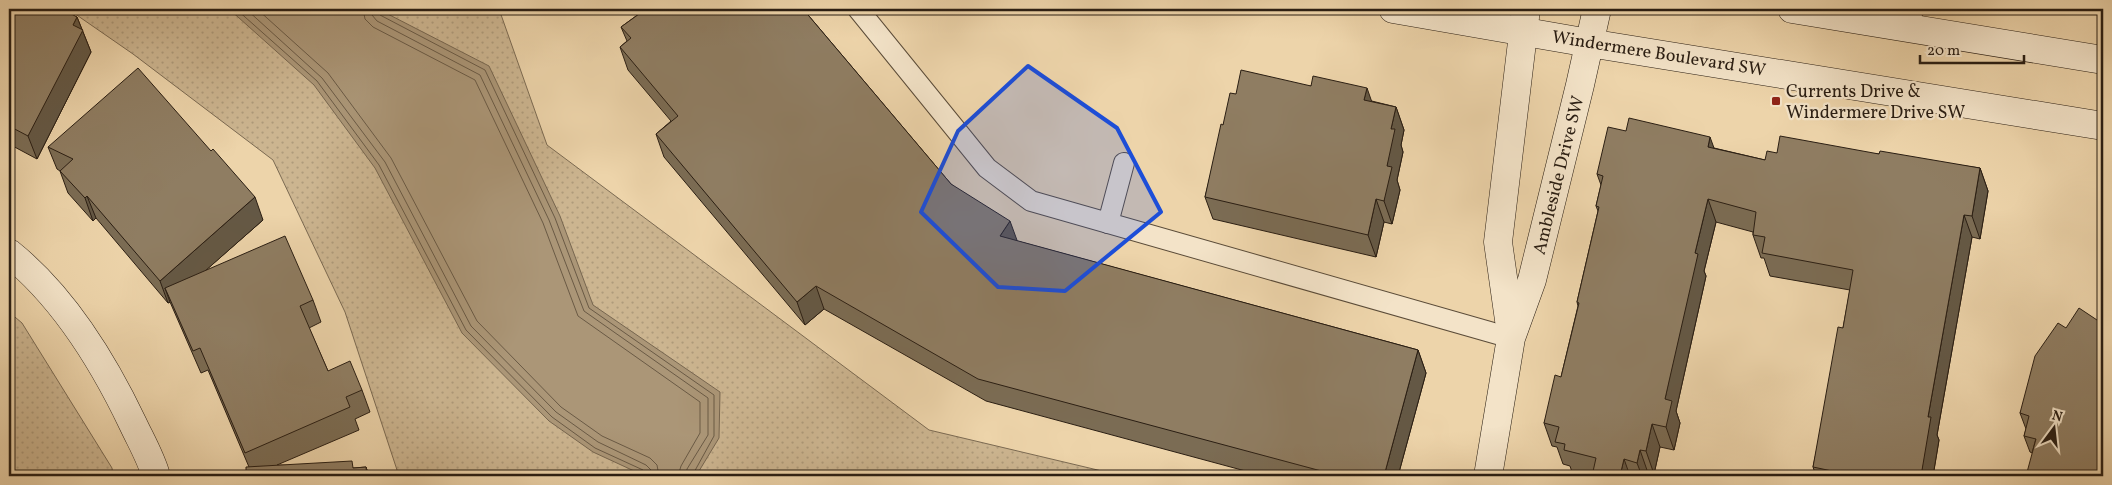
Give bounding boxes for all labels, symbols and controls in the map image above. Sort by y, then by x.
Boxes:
street label: Windermere Boulevard SW [1550,25,1767,84]
scale bar [1920,32,2023,64]
text: 20 m [1927,41,1960,62]
place label: Currents Drive & Windermere Drive SW [1786,80,1965,126]
street label: Ambleside Drive SW [1528,93,1591,257]
marker: Currents Drive & Windermere Drive SW [1770,95,1782,107]
north arrow [2030,402,2080,452]
text: N [2050,406,2064,427]

